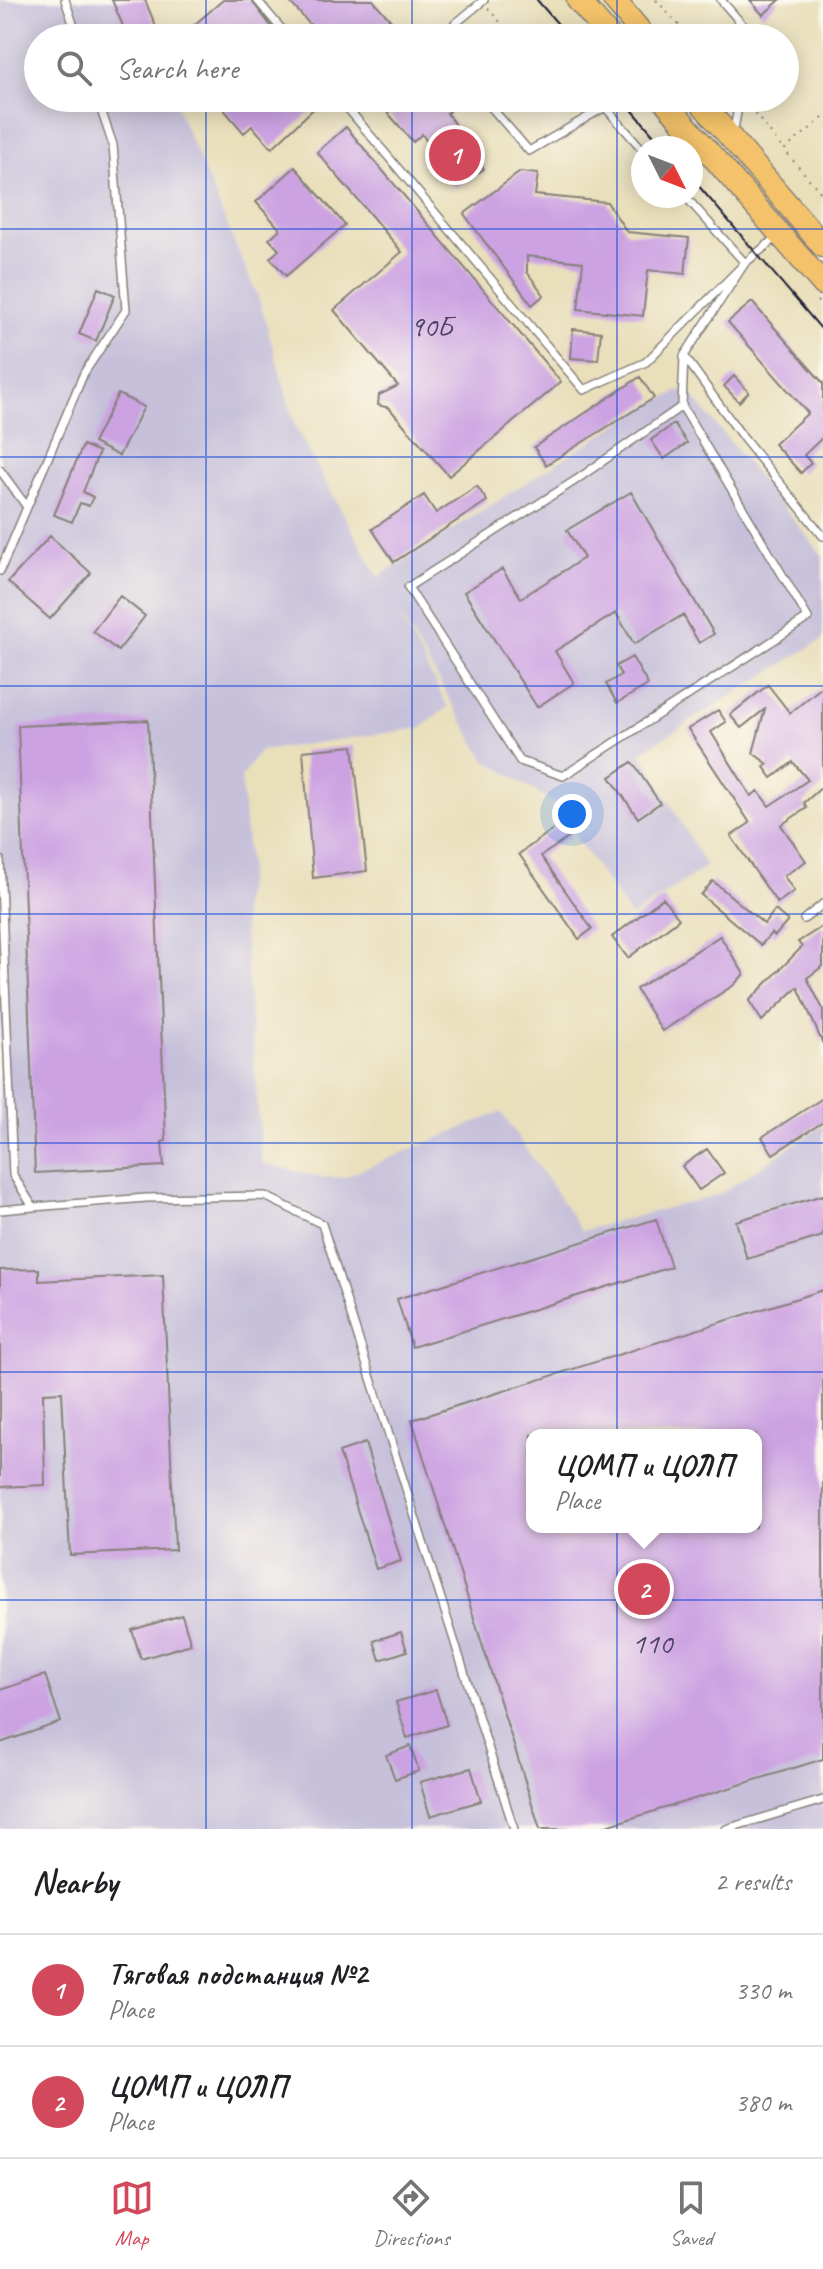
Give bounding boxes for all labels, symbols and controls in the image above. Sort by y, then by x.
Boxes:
search box [24,24,799,112]
icon: search [52,46,96,90]
text: Search here [116,49,238,87]
pin: 1 [429,125,481,185]
north arrow [631,136,703,208]
house number: 90Б [410,307,457,345]
your location [552,794,592,834]
popup [526,1429,762,1533]
text: ЦОМП и ЦОЛП [555,1446,733,1484]
text: Place [555,1484,600,1517]
pin: 2 [618,1559,670,1619]
house number: 110 [632,1624,675,1662]
text: Nearby [32,1860,118,1903]
text: 2 results [715,1865,791,1898]
text: Тяговая подстанция №2 [108,1955,367,1993]
text: 1 [52,1974,64,2007]
text: 330 m [735,1974,791,2007]
text: Place [108,1993,154,2026]
text: ЦОМП и ЦОЛП [108,2067,287,2105]
text: 2 [52,2086,64,2119]
text: 380 m [735,2086,791,2119]
text: Place [108,2105,154,2138]
tab: Map [110,2176,154,2252]
tab: Directions [373,2176,450,2252]
tab: Saved [669,2176,713,2252]

